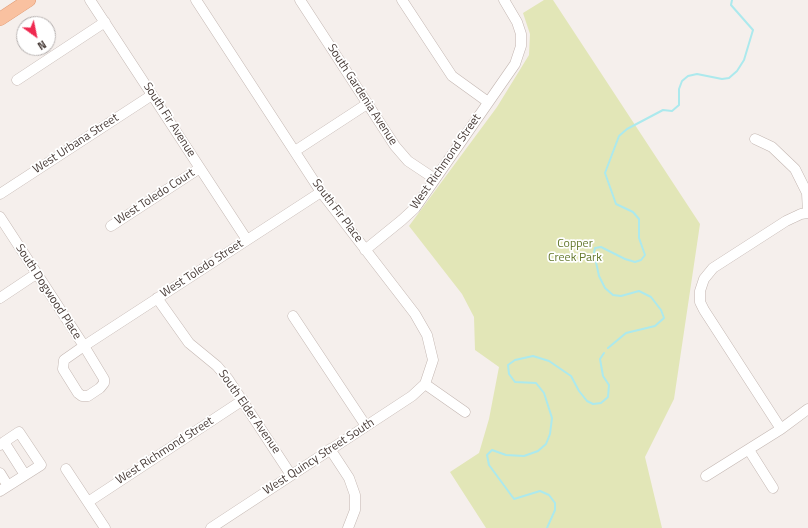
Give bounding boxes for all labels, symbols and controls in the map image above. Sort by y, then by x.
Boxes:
north arrow [16,16,56,56]
text: N [34,36,50,54]
street label: South Gardenia Avenue [324,42,400,148]
street label: South Fir Avenue [140,80,198,160]
street label: West Urbana Street [31,111,121,177]
street label: West Richmond Street [408,111,484,213]
street label: West Toledo Court [112,166,198,228]
street label: South Fir Place [309,177,365,245]
street label: West Toledo Street [158,237,246,301]
park label: Copper Creek Park [548,237,602,265]
street label: South Dogwood Place [12,242,84,342]
street label: South Elder Avenue [215,367,283,457]
street label: West Richmond Street [114,414,216,488]
street label: West Quincy Street South [261,416,377,498]

